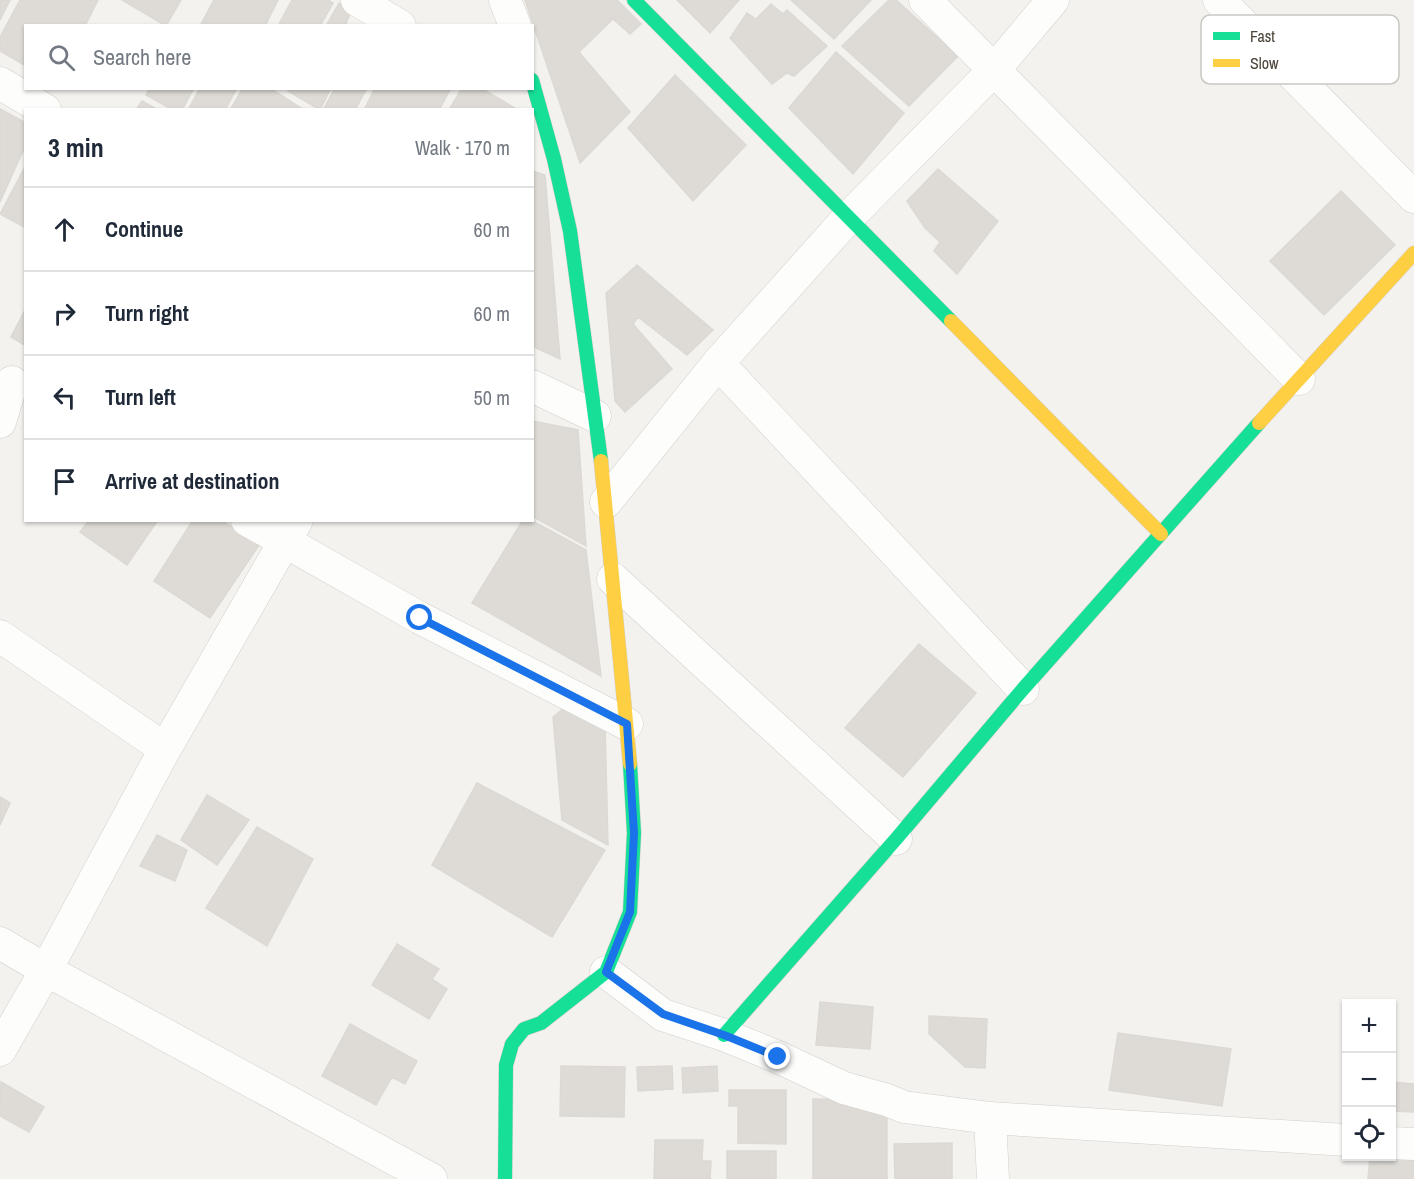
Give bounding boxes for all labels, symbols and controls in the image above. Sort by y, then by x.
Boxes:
legend [1201,15,1399,84]
search box [24,24,534,90]
text: Fast [1250,25,1275,47]
icon: search [45,41,78,74]
text: Search here [93,42,191,72]
text: Slow [1250,52,1279,74]
text: 3 min [48,130,104,165]
text: Walk · 170 m [415,134,510,161]
icon: ahead [48,213,81,246]
text: Continue [105,214,183,244]
text: 60 m [474,216,510,243]
icon: right [48,297,81,330]
text: Turn right [105,298,189,328]
text: 60 m [474,300,510,327]
icon: left [48,381,81,414]
text: Turn left [105,382,176,412]
text: 50 m [474,384,510,411]
icon: arrive [48,465,81,498]
text: Arrive at destination [105,466,279,496]
route start [406,604,432,630]
map controls [1342,999,1396,1161]
button: + [1342,999,1396,1053]
route end [764,1043,790,1069]
button: − [1342,1053,1396,1107]
button: locate [1342,1107,1396,1161]

